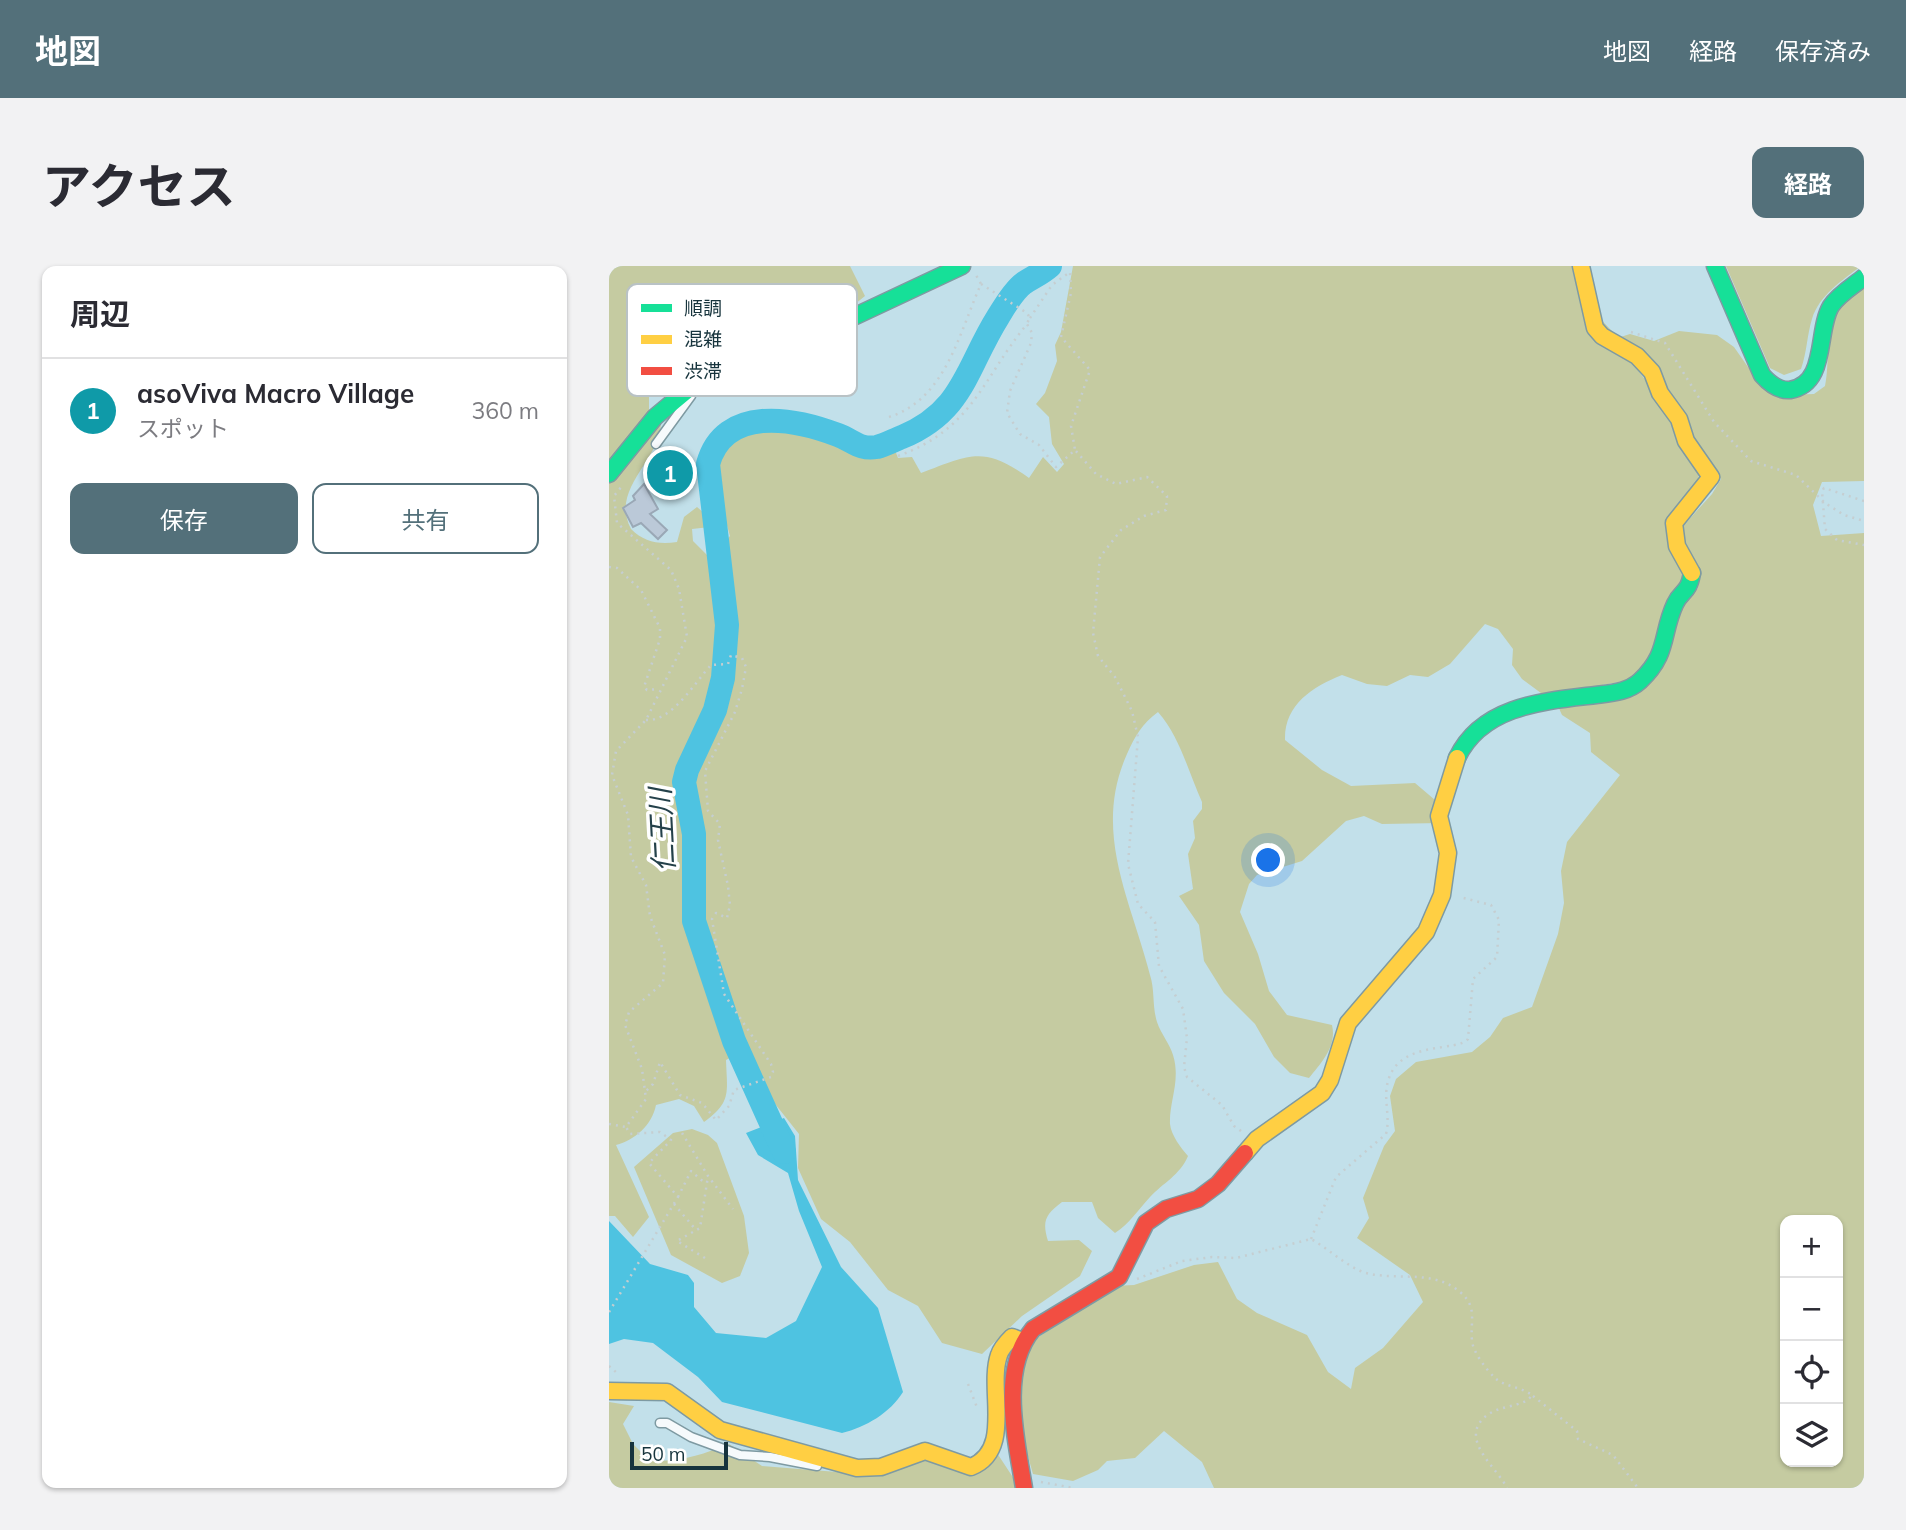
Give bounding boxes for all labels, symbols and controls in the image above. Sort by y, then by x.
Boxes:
text: 地図 [35,30,101,71]
text: 地図 [1603,36,1651,66]
text: 経路 [1689,36,1737,66]
text: 保存済み [1775,36,1871,66]
button: 経路 [1752,147,1864,218]
text: アクセス [42,155,236,216]
legend [627,284,857,396]
text: 周辺 [70,295,130,333]
text: 順調 [684,296,722,320]
text: 混雑 [684,327,722,351]
text: 渋滞 [684,359,722,383]
text: asoViva Macro Village [137,377,414,410]
text: 1 [86,396,100,425]
text: 360 m [471,396,539,425]
text: スポット [137,414,229,443]
pin: 1 [647,447,693,499]
button: 保存 [70,483,298,554]
button: 共有 [312,483,539,554]
water label: 仁王川 [642,784,681,873]
your location [1251,843,1285,877]
map controls [1780,1215,1843,1467]
button: + [1780,1215,1843,1278]
button: − [1780,1278,1843,1341]
button: locate [1780,1341,1843,1404]
button: layers [1780,1404,1843,1467]
scale bar [630,1439,728,1471]
text: 50 m [641,1442,685,1466]

